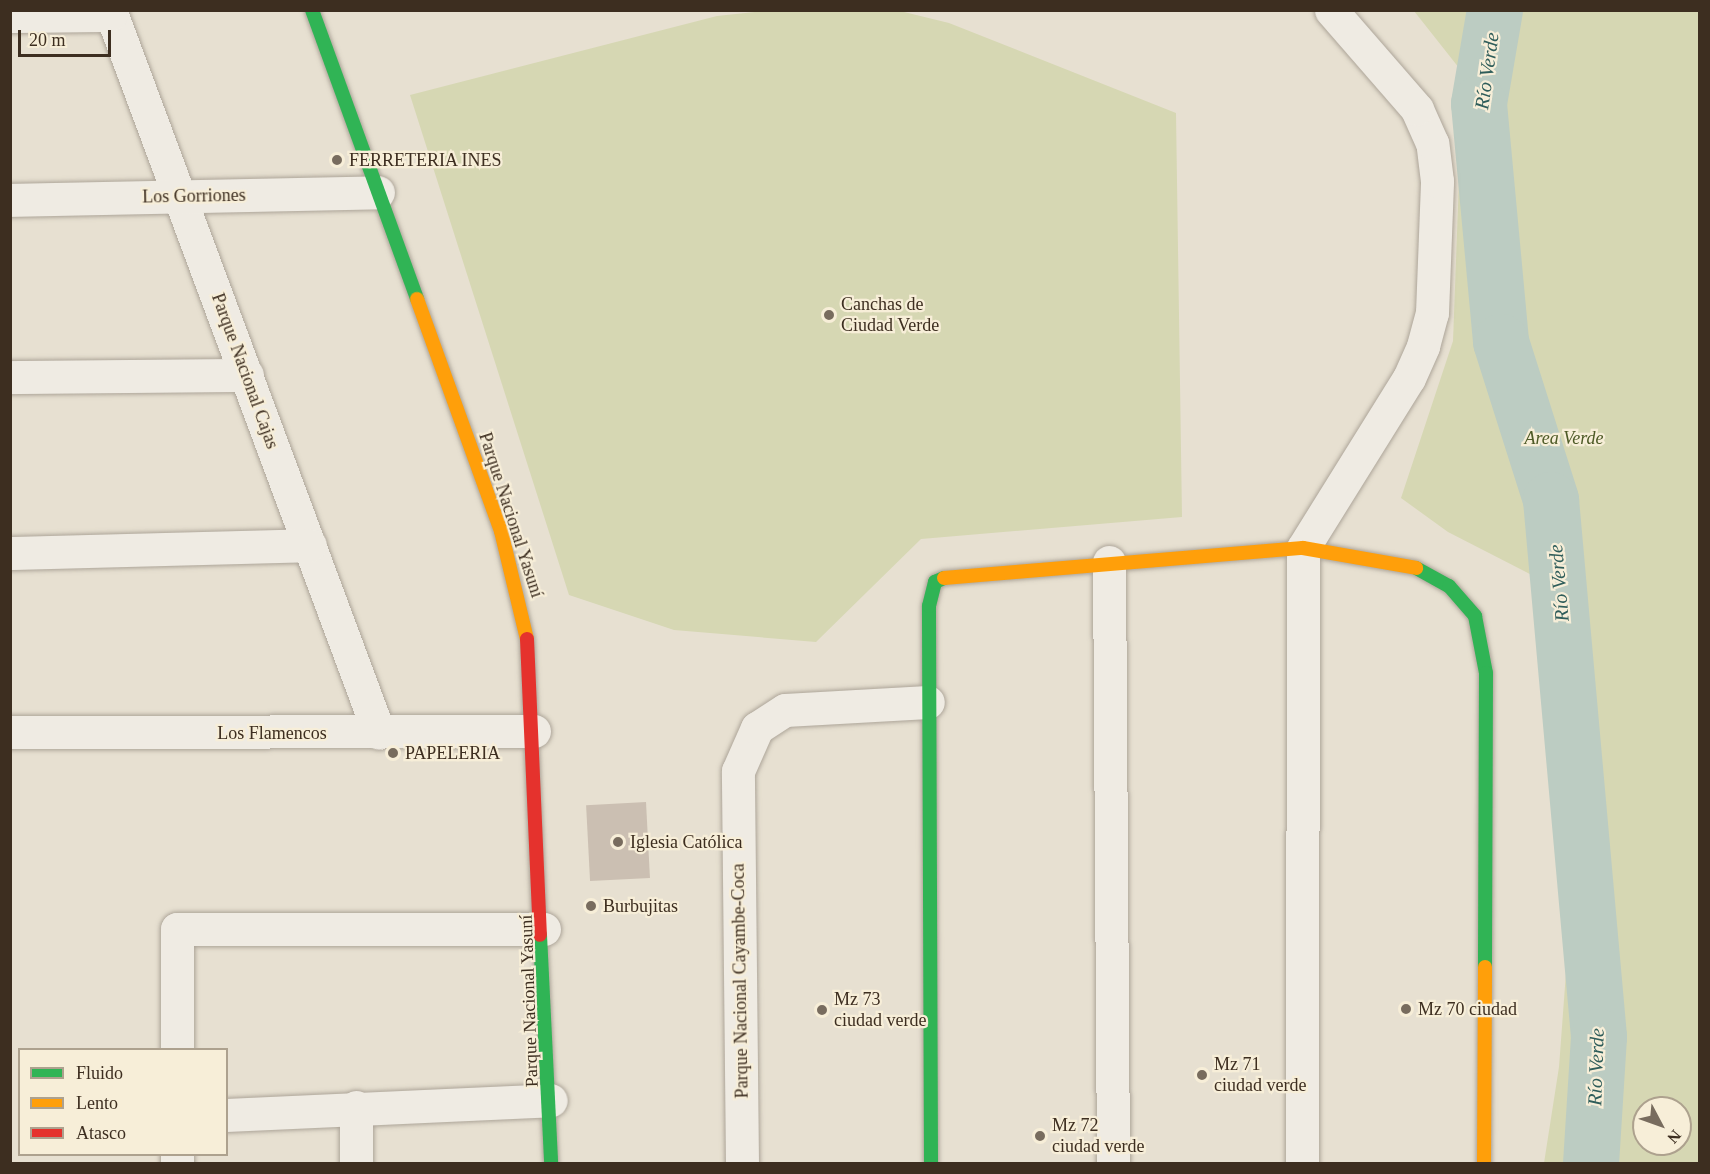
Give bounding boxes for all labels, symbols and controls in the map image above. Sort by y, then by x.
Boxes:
scale bar [21,18,114,56]
text: 20 m [29,30,66,50]
water label: Río Verde [1470,31,1504,111]
place label: FERRETERIA INES [349,149,503,171]
marker: FERRETERIA INES [330,153,344,167]
street label: Los Gorriones [142,184,246,208]
street label: Parque Nacional Cajas [207,290,283,452]
place label: Canchas de Ciudad Verde [841,294,939,336]
marker: Canchas de Ciudad Verde [822,308,836,322]
park label: Area Verde [1524,427,1604,449]
street label: Parque Nacional Yasuní [474,429,548,601]
water label: Río Verde [1544,543,1574,623]
street label: Los Flamencos [217,722,327,744]
place label: PAPELERIA [405,742,500,764]
marker: PAPELERIA [386,746,400,760]
place label: Iglesia Católica [630,831,742,853]
marker: Iglesia Católica [611,835,625,849]
street label: Parque Nacional Cayambe-Coca [727,863,753,1099]
place label: Burbujitas [603,895,678,917]
marker: Burbujitas [584,899,598,913]
street label: Parque Nacional Yasuní [515,914,543,1088]
place label: Mz 73 ciudad verde [834,989,926,1032]
place label: Mz 70 ciudad [1418,998,1517,1020]
marker: Mz 70 ciudad [1399,1002,1413,1016]
marker: Mz 73 ciudad verde [815,1003,829,1017]
water label: Río Verde [1583,1028,1609,1106]
legend [18,1048,228,1156]
place label: Mz 71 ciudad verde [1214,1054,1306,1096]
text: Fluido [76,1063,123,1083]
marker: Mz 71 ciudad verde [1195,1068,1209,1082]
text: Lento [76,1093,118,1113]
north arrow [1632,1096,1692,1156]
place label: Mz 72 ciudad verde [1052,1115,1144,1158]
text: Atasco [76,1123,126,1143]
text: N [1664,1127,1685,1147]
marker: Mz 72 ciudad verde [1033,1129,1047,1143]

